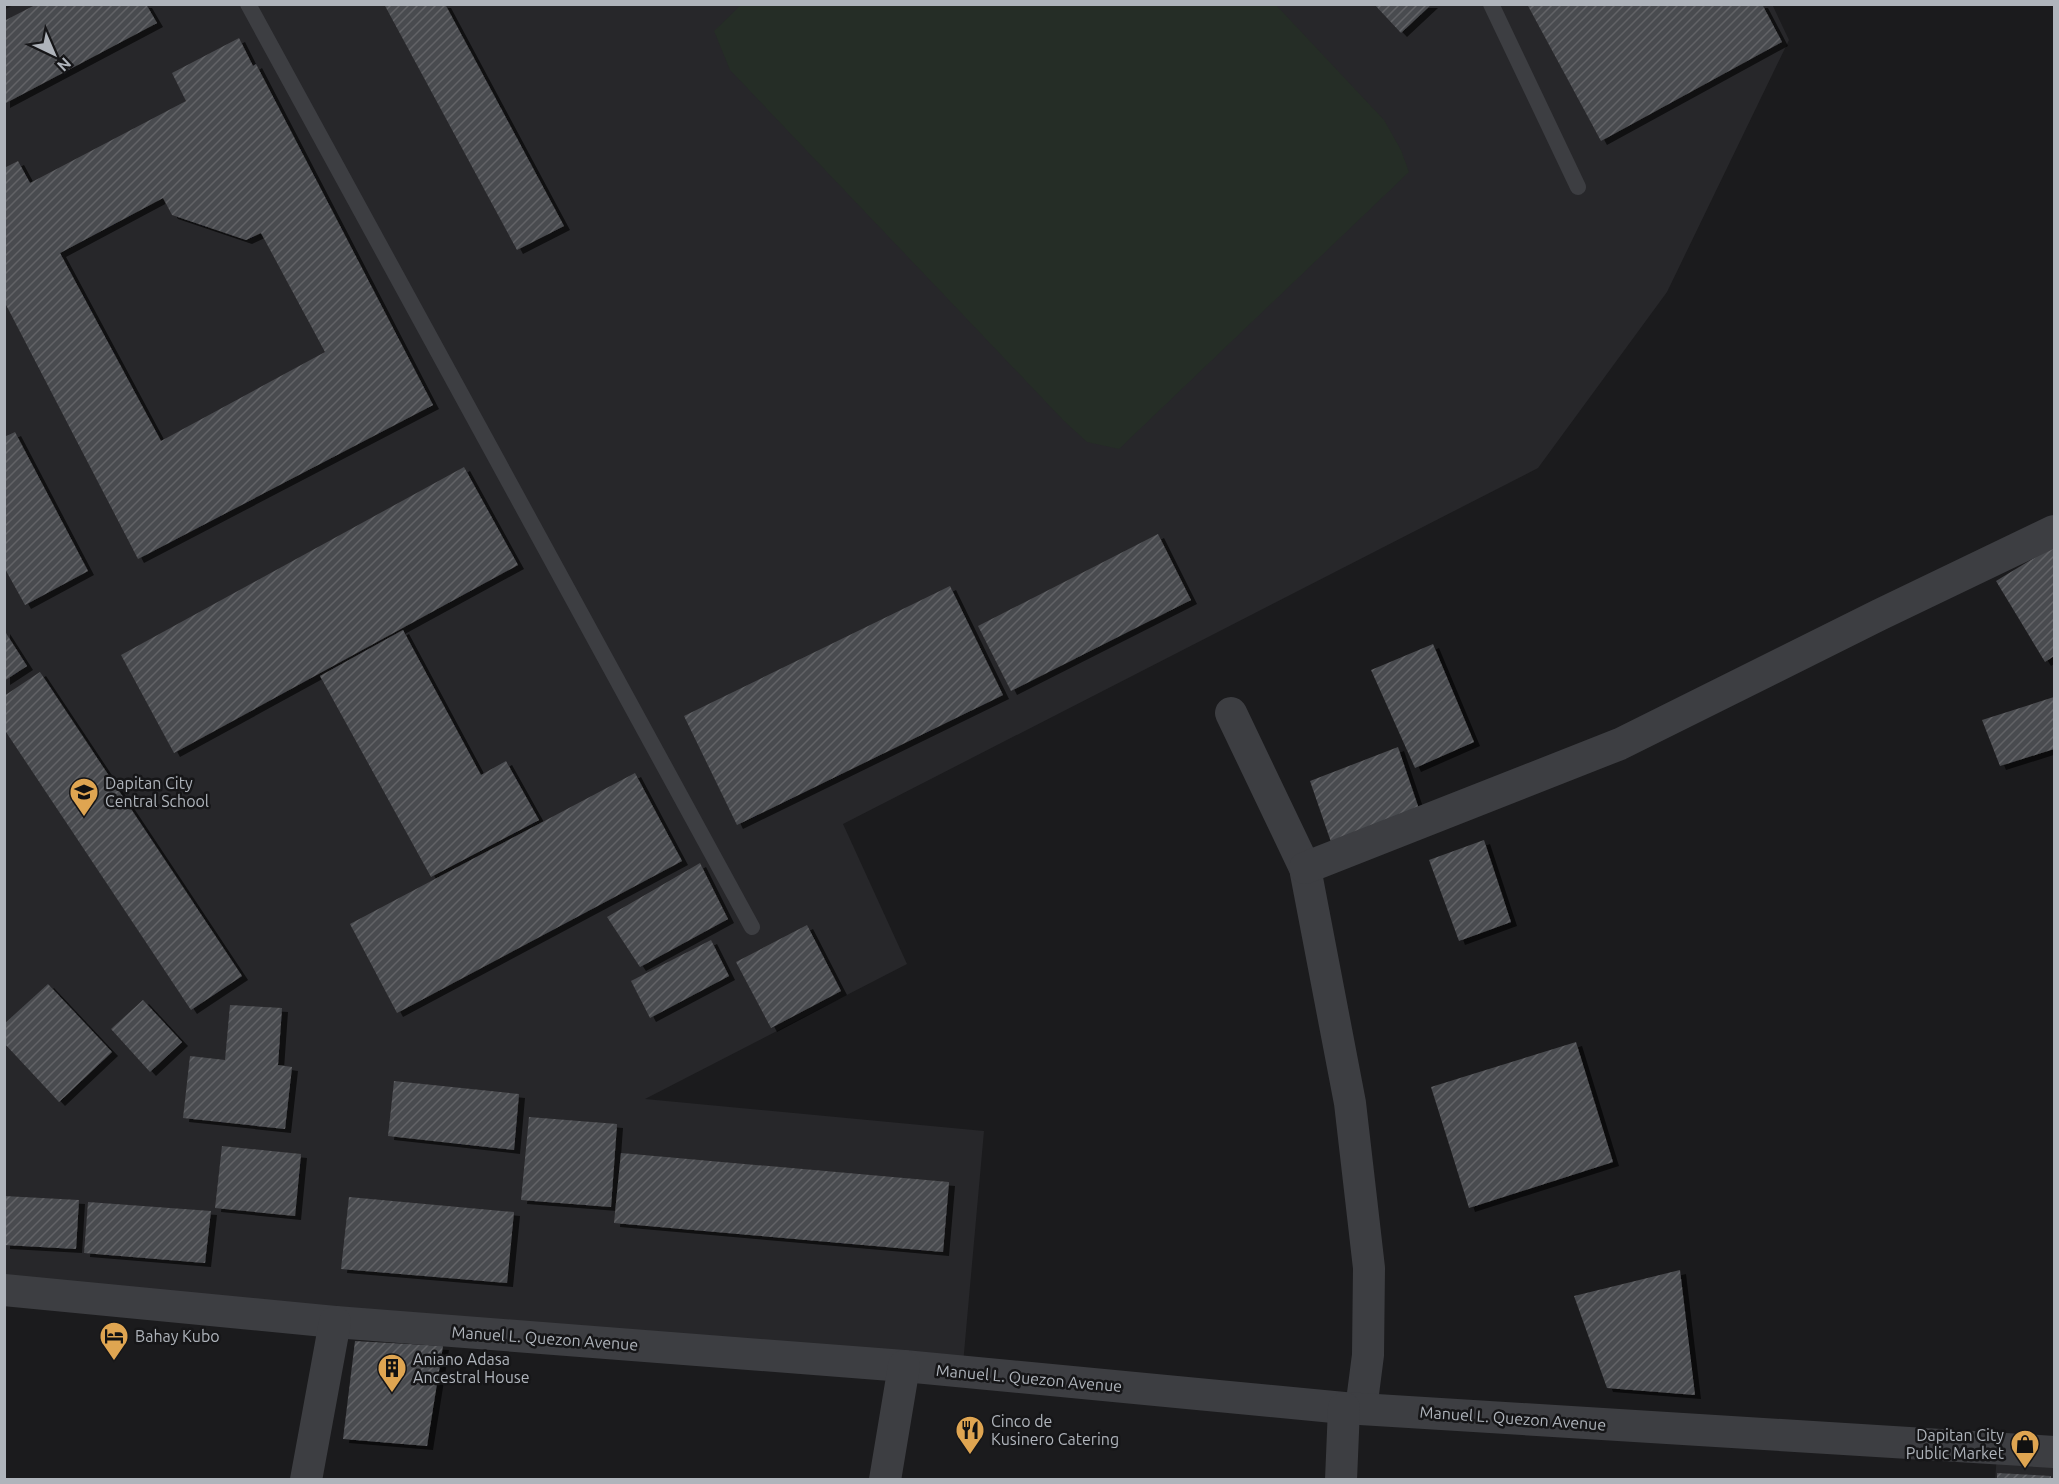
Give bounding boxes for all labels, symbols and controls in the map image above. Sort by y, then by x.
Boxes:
north arrow [24,24,84,84]
text: N [54,54,75,75]
place label: Dapitan City Central School [105,774,209,810]
school or university icon: Dapitan City Central School [68,776,100,818]
hotel icon: Bahay Kubo [98,1320,130,1362]
street label: Manuel L. Quezon Avenue [451,1323,639,1353]
place label: Bahay Kubo [135,1327,220,1345]
place label: Aniano Adasa Ancestral House [413,1350,530,1386]
building icon: Aniano Adasa Ancestral House [376,1352,408,1394]
street label: Manuel L. Quezon Avenue [935,1361,1123,1395]
street label: Manuel L. Quezon Avenue [1419,1403,1607,1433]
place label: Cinco de Kusinero Catering [991,1412,1119,1448]
restaurant icon: Cinco de Kusinero Catering [954,1414,986,1456]
place label: Dapitan City Public Market [1906,1426,2005,1462]
shop icon: Dapitan City Public Market [2009,1428,2041,1470]

